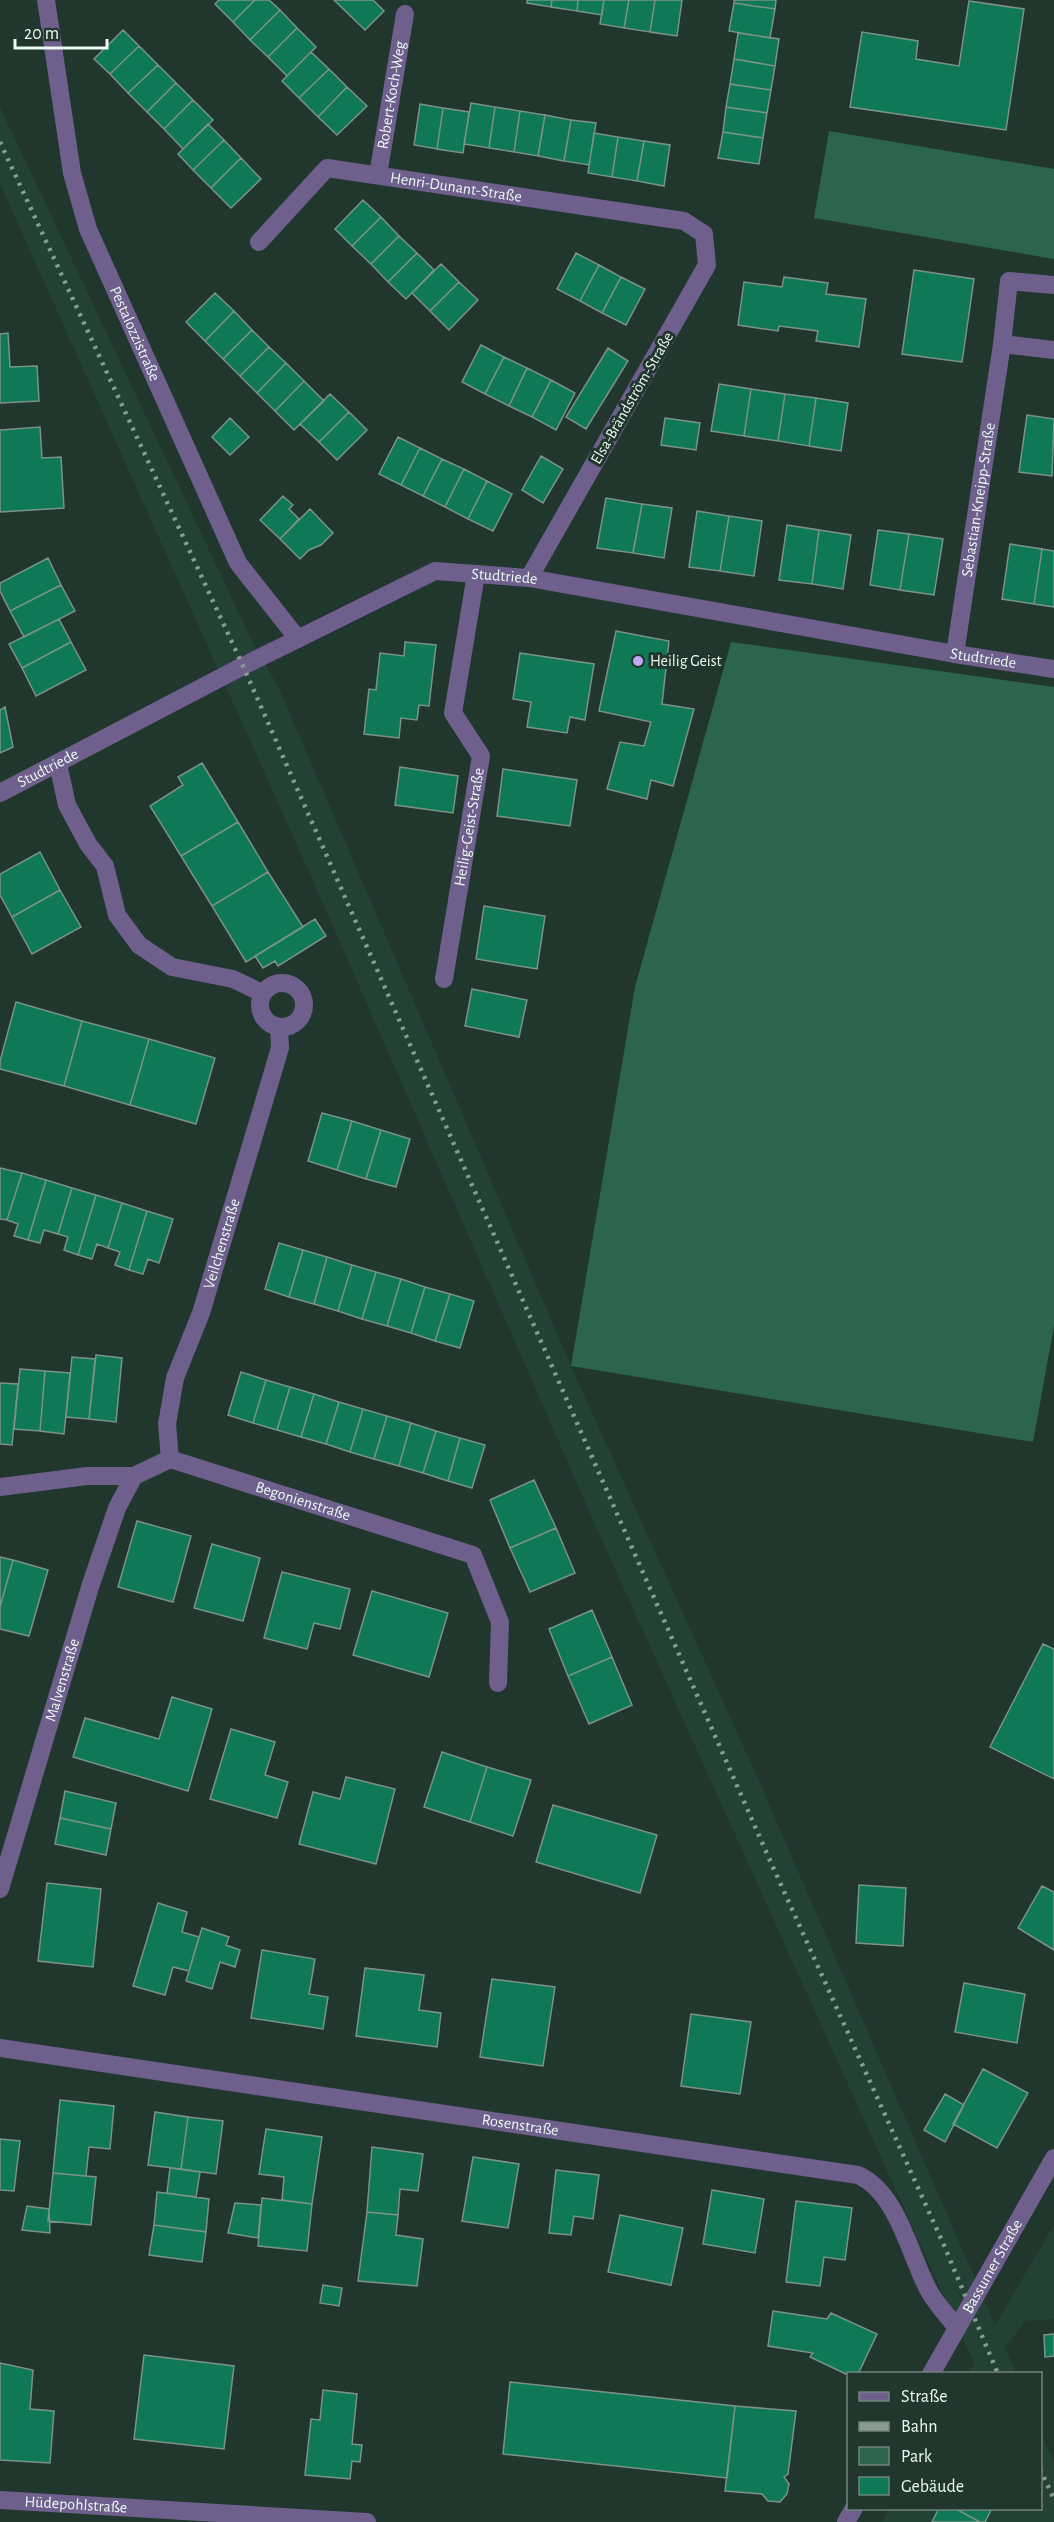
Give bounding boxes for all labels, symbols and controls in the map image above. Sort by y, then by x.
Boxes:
scale bar [15,12,106,50]
text: 20 m [24,25,59,43]
street label: Robert-Koch-Weg [374,40,408,150]
street label: Henri-Dunant-Straße [389,169,523,205]
street label: Pestalozzistraße [107,284,163,383]
street label: Elsa-Brändström-Straße [588,329,676,467]
street label: Sebastian-Kneipp-Straße [959,422,998,578]
street label: Studtriede [471,566,539,587]
street label: Studtriede [949,645,1017,671]
place label: Heilig Geist [650,653,722,669]
marker: Heilig Geist [631,654,645,668]
street label: Studtriede [15,746,81,790]
street label: Heilig-Geist-Straße [451,767,487,888]
street label: Veilchenstraße [201,1197,243,1291]
street label: Begonienstraße [254,1479,352,1524]
street label: Malvenstraße [42,1637,82,1723]
street label: Rosenstraße [481,2111,560,2139]
street label: Bassumer Straße [959,2217,1025,2316]
legend [847,2372,1042,2510]
text: Straße [901,2388,947,2406]
text: Bahn [901,2418,937,2436]
text: Park [901,2448,933,2466]
text: Gebäude [901,2478,964,2496]
street label: Hüdepohlstraße [24,2493,128,2516]

